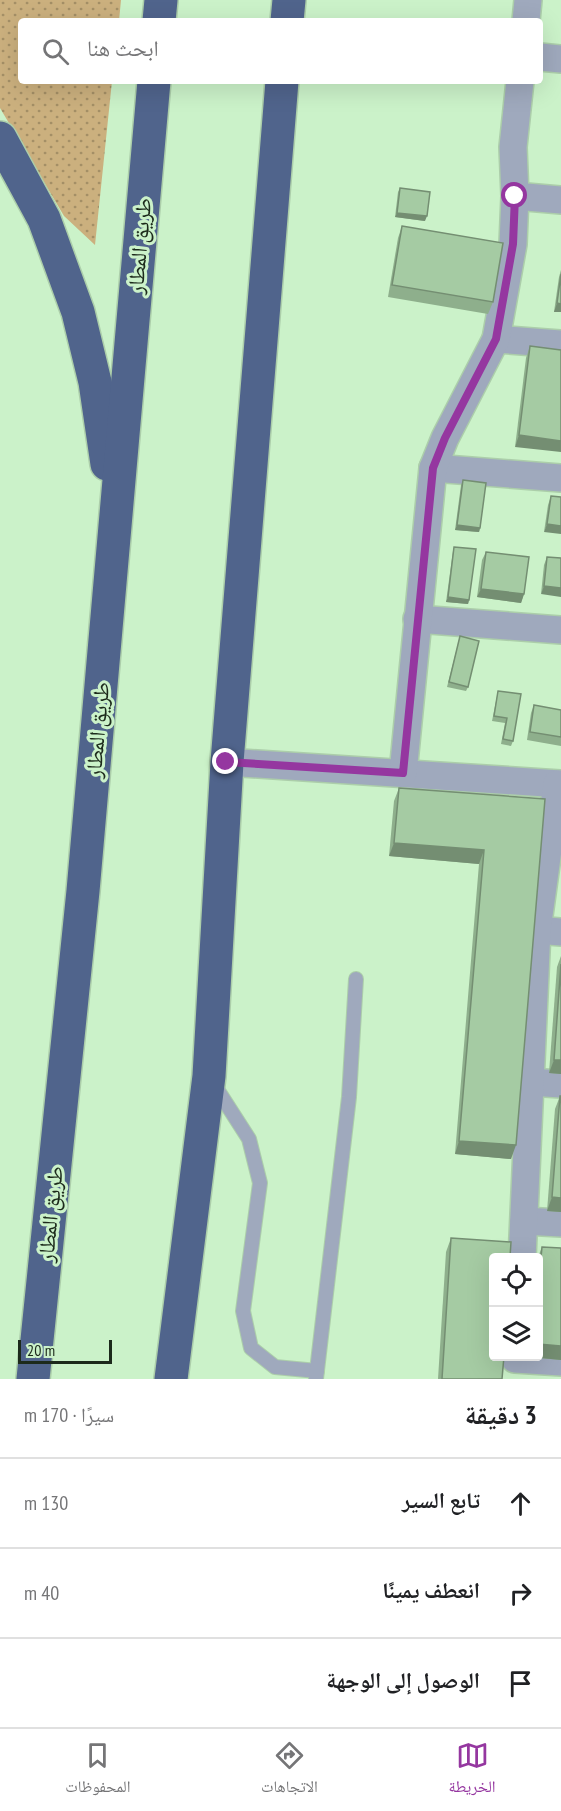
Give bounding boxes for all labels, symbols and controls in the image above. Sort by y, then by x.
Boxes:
search box [18,18,543,84]
text: ابحث هنا [87,34,159,62]
icon: search [39,35,72,68]
route start [501,182,527,208]
street label: طريق المطار [121,197,157,296]
street label: طريق المطار [79,681,115,780]
route end [212,748,238,774]
street label: طريق المطار [31,1164,69,1265]
map controls [489,1253,543,1361]
button: locate [489,1253,543,1307]
button: layers [489,1307,543,1361]
scale bar [18,1337,112,1364]
text: 20 m [27,1340,55,1360]
text: 3 دقيقة [465,1398,537,1431]
text: سيرًا · 170 m [24,1402,114,1428]
text: تابع السير [402,1486,480,1514]
icon: ahead [504,1487,537,1520]
text: 130 m [24,1490,68,1516]
text: انعطف يمينًا [382,1576,480,1604]
icon: right [504,1577,537,1610]
text: 40 m [24,1580,59,1606]
text: الوصول إلى الوجهة [326,1666,480,1694]
icon: arrive [504,1667,537,1700]
tab: المحفوظات [65,1739,130,1802]
tab: الاتجاهات [261,1739,318,1802]
tab: الخريطة [449,1739,496,1802]

